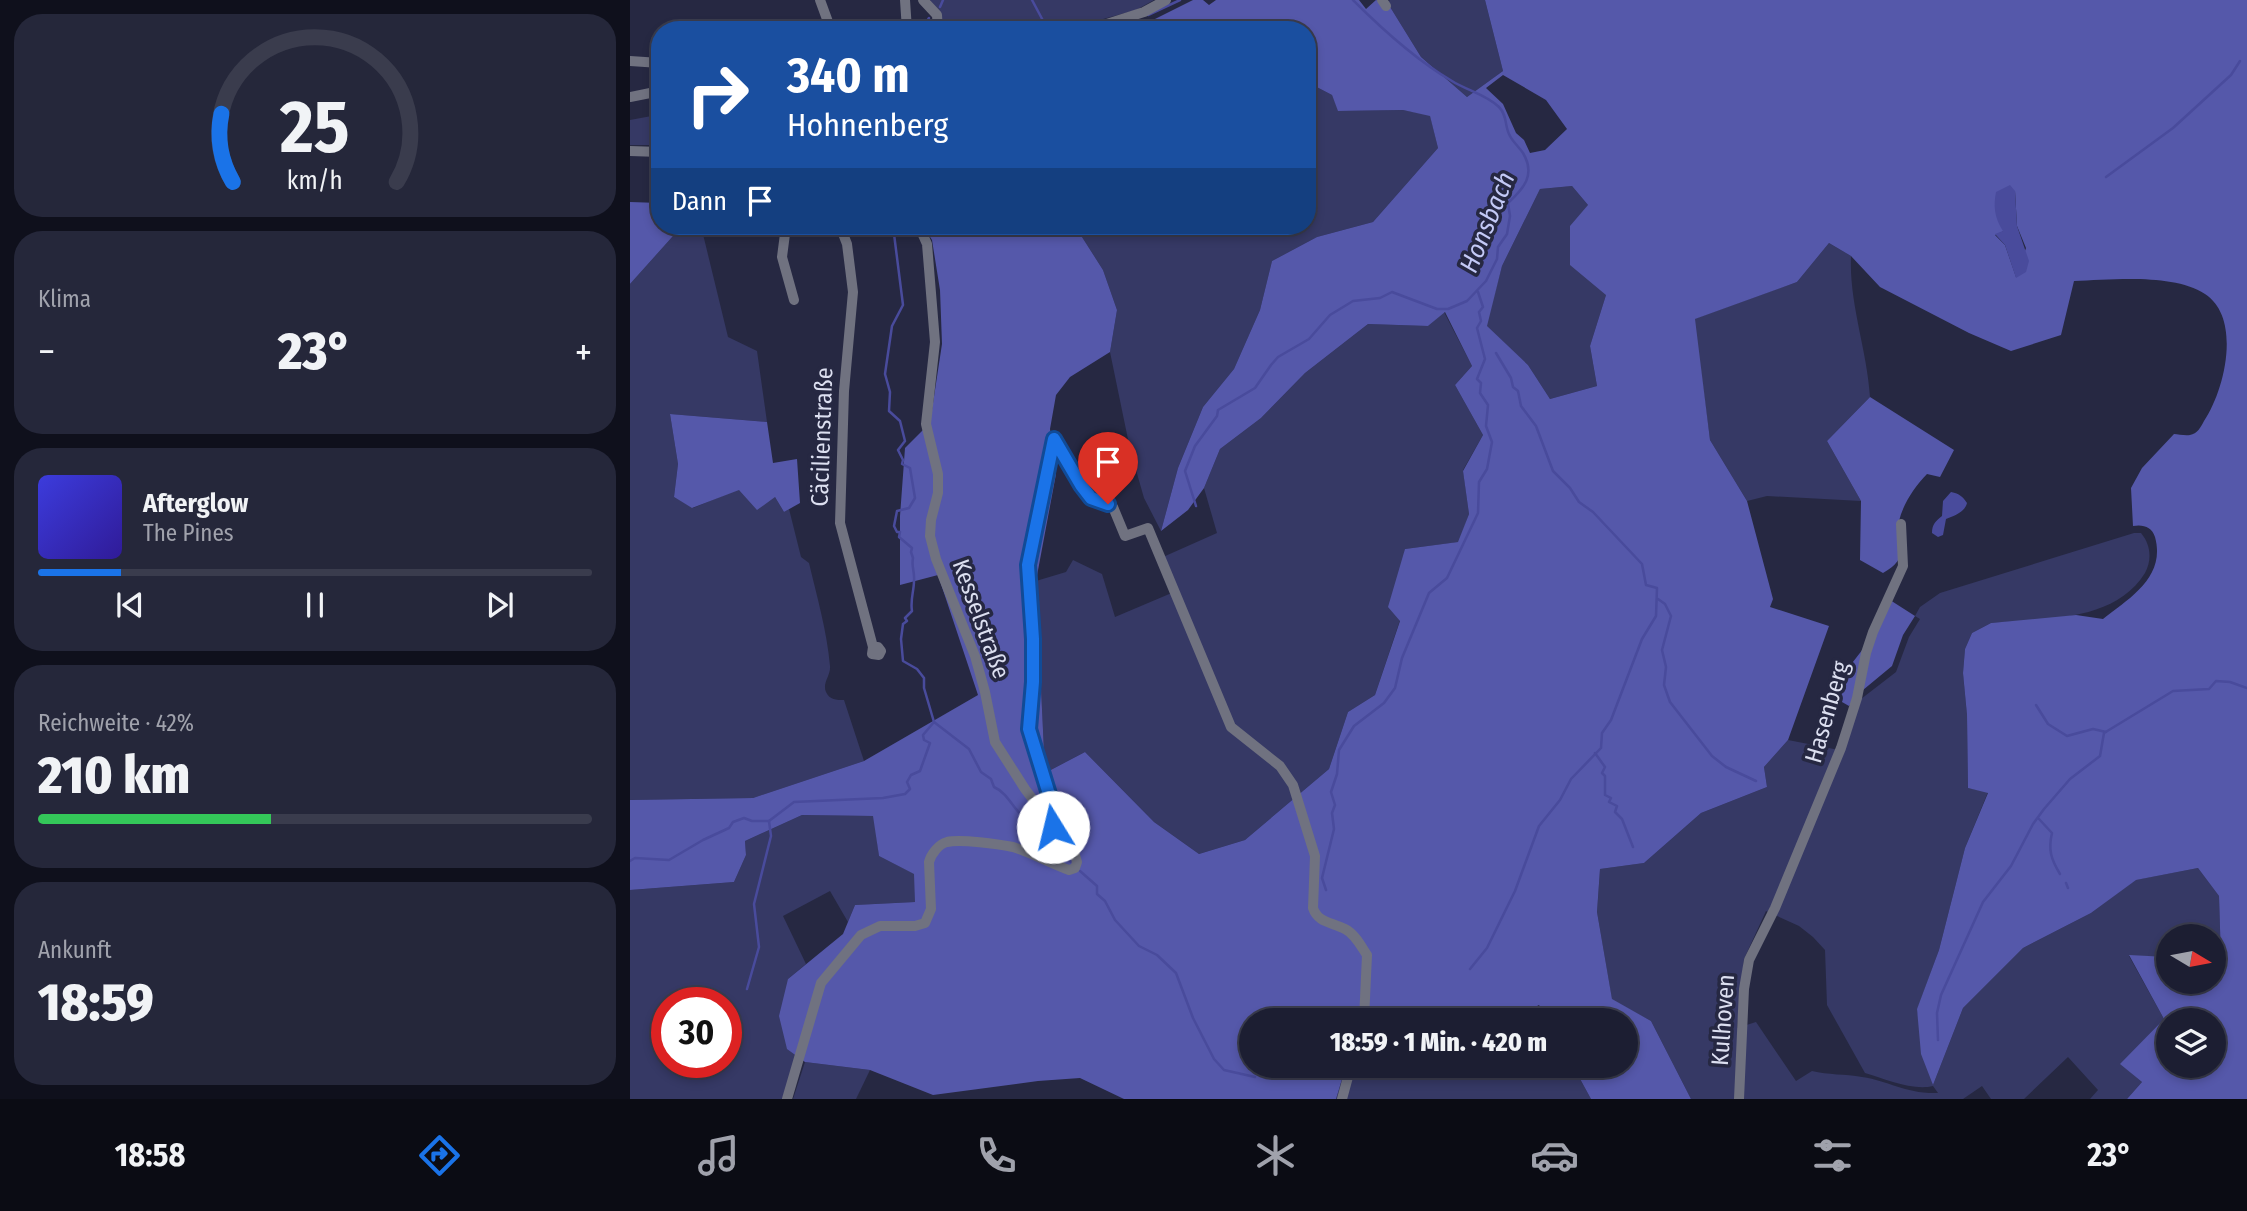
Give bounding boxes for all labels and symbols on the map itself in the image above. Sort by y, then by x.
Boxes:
water label: Honsbach [1453,167,1522,277]
street label: Cäcilienstraße [806,367,838,507]
pin [1078,432,1138,504]
street label: Kesselstraße [946,556,1016,682]
street label: Hasenberg [1799,657,1855,766]
position arrow [1016,790,1090,864]
north arrow [2156,924,2226,994]
street label: Kulhoven [1706,973,1740,1067]
speed limit sign: 30 [651,987,742,1078]

